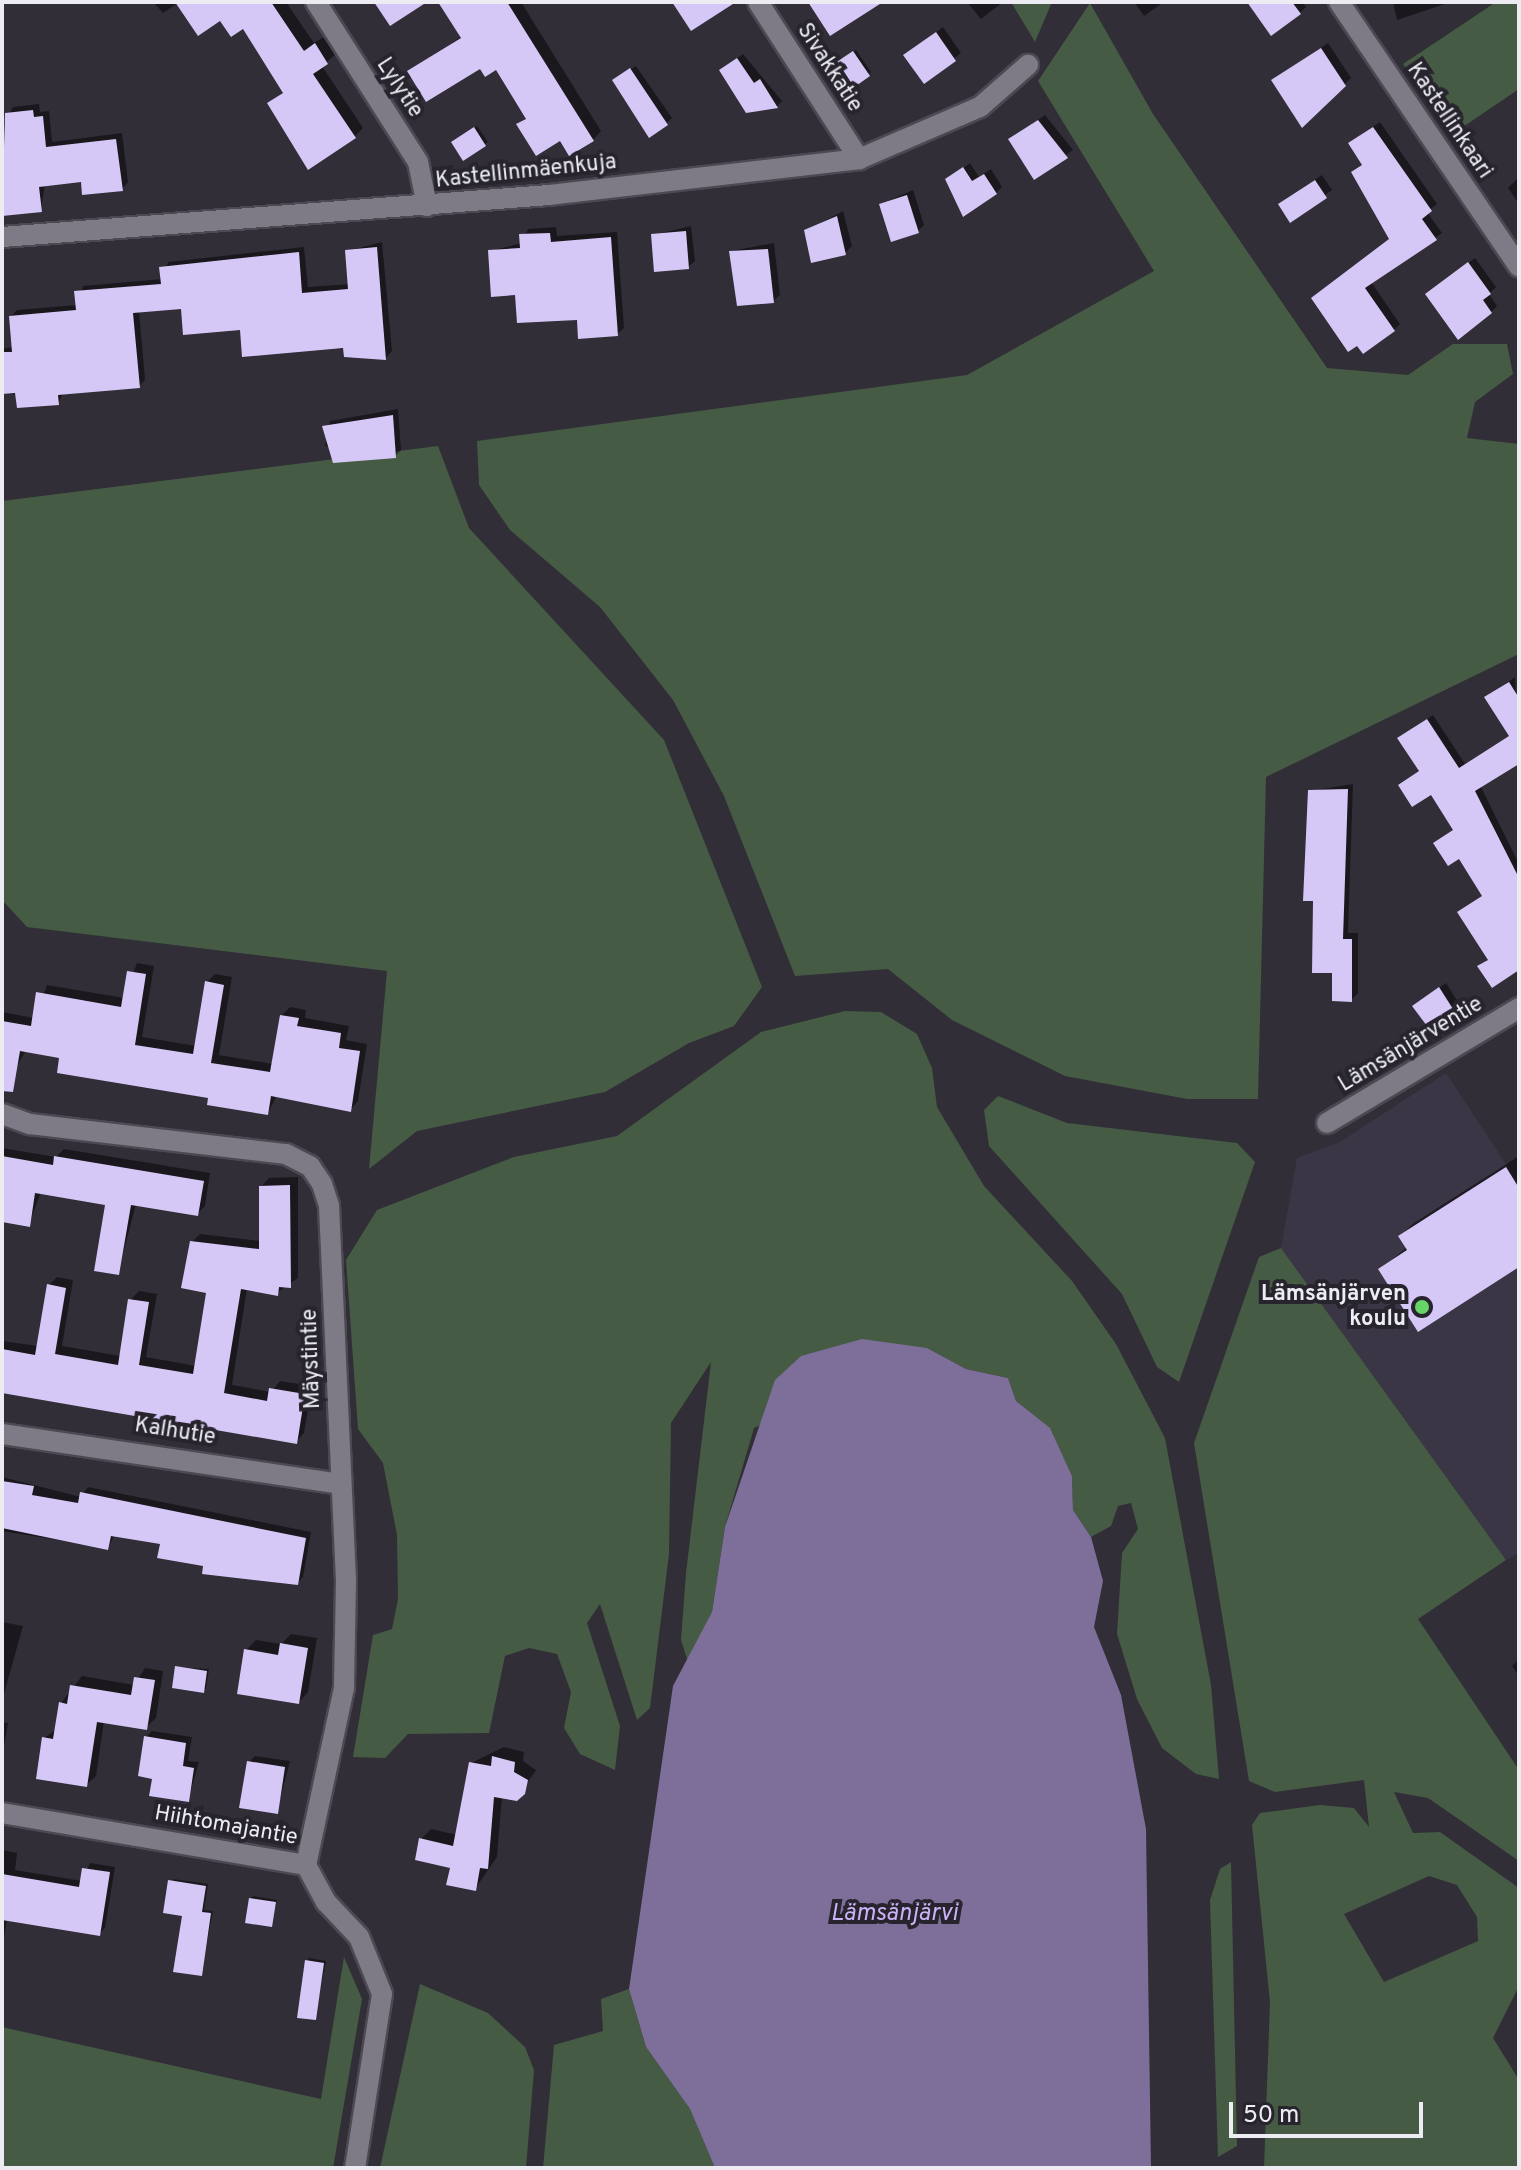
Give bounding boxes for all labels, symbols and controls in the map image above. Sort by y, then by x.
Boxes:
street label: Sivakkatie [791,19,867,117]
street label: Lylytie [370,53,428,123]
street label: Kastellinkaari [1401,58,1497,184]
street label: Kastellinmäenkuja [434,149,618,195]
street label: Lämsänjärventie [1334,992,1488,1098]
place label: Lämsänjärven koulu [1261,1281,1406,1332]
marker: Lämsänjärven koulu [1413,1298,1431,1316]
street label: Mäystintie [297,1308,327,1410]
street label: Kalhutie [133,1413,217,1451]
street label: Hiihtomajantie [152,1800,300,1852]
water label: Lämsänjärvi [830,1901,958,1929]
scale bar [1233,2086,1427,2136]
text: 50 m [1243,2101,1299,2131]

